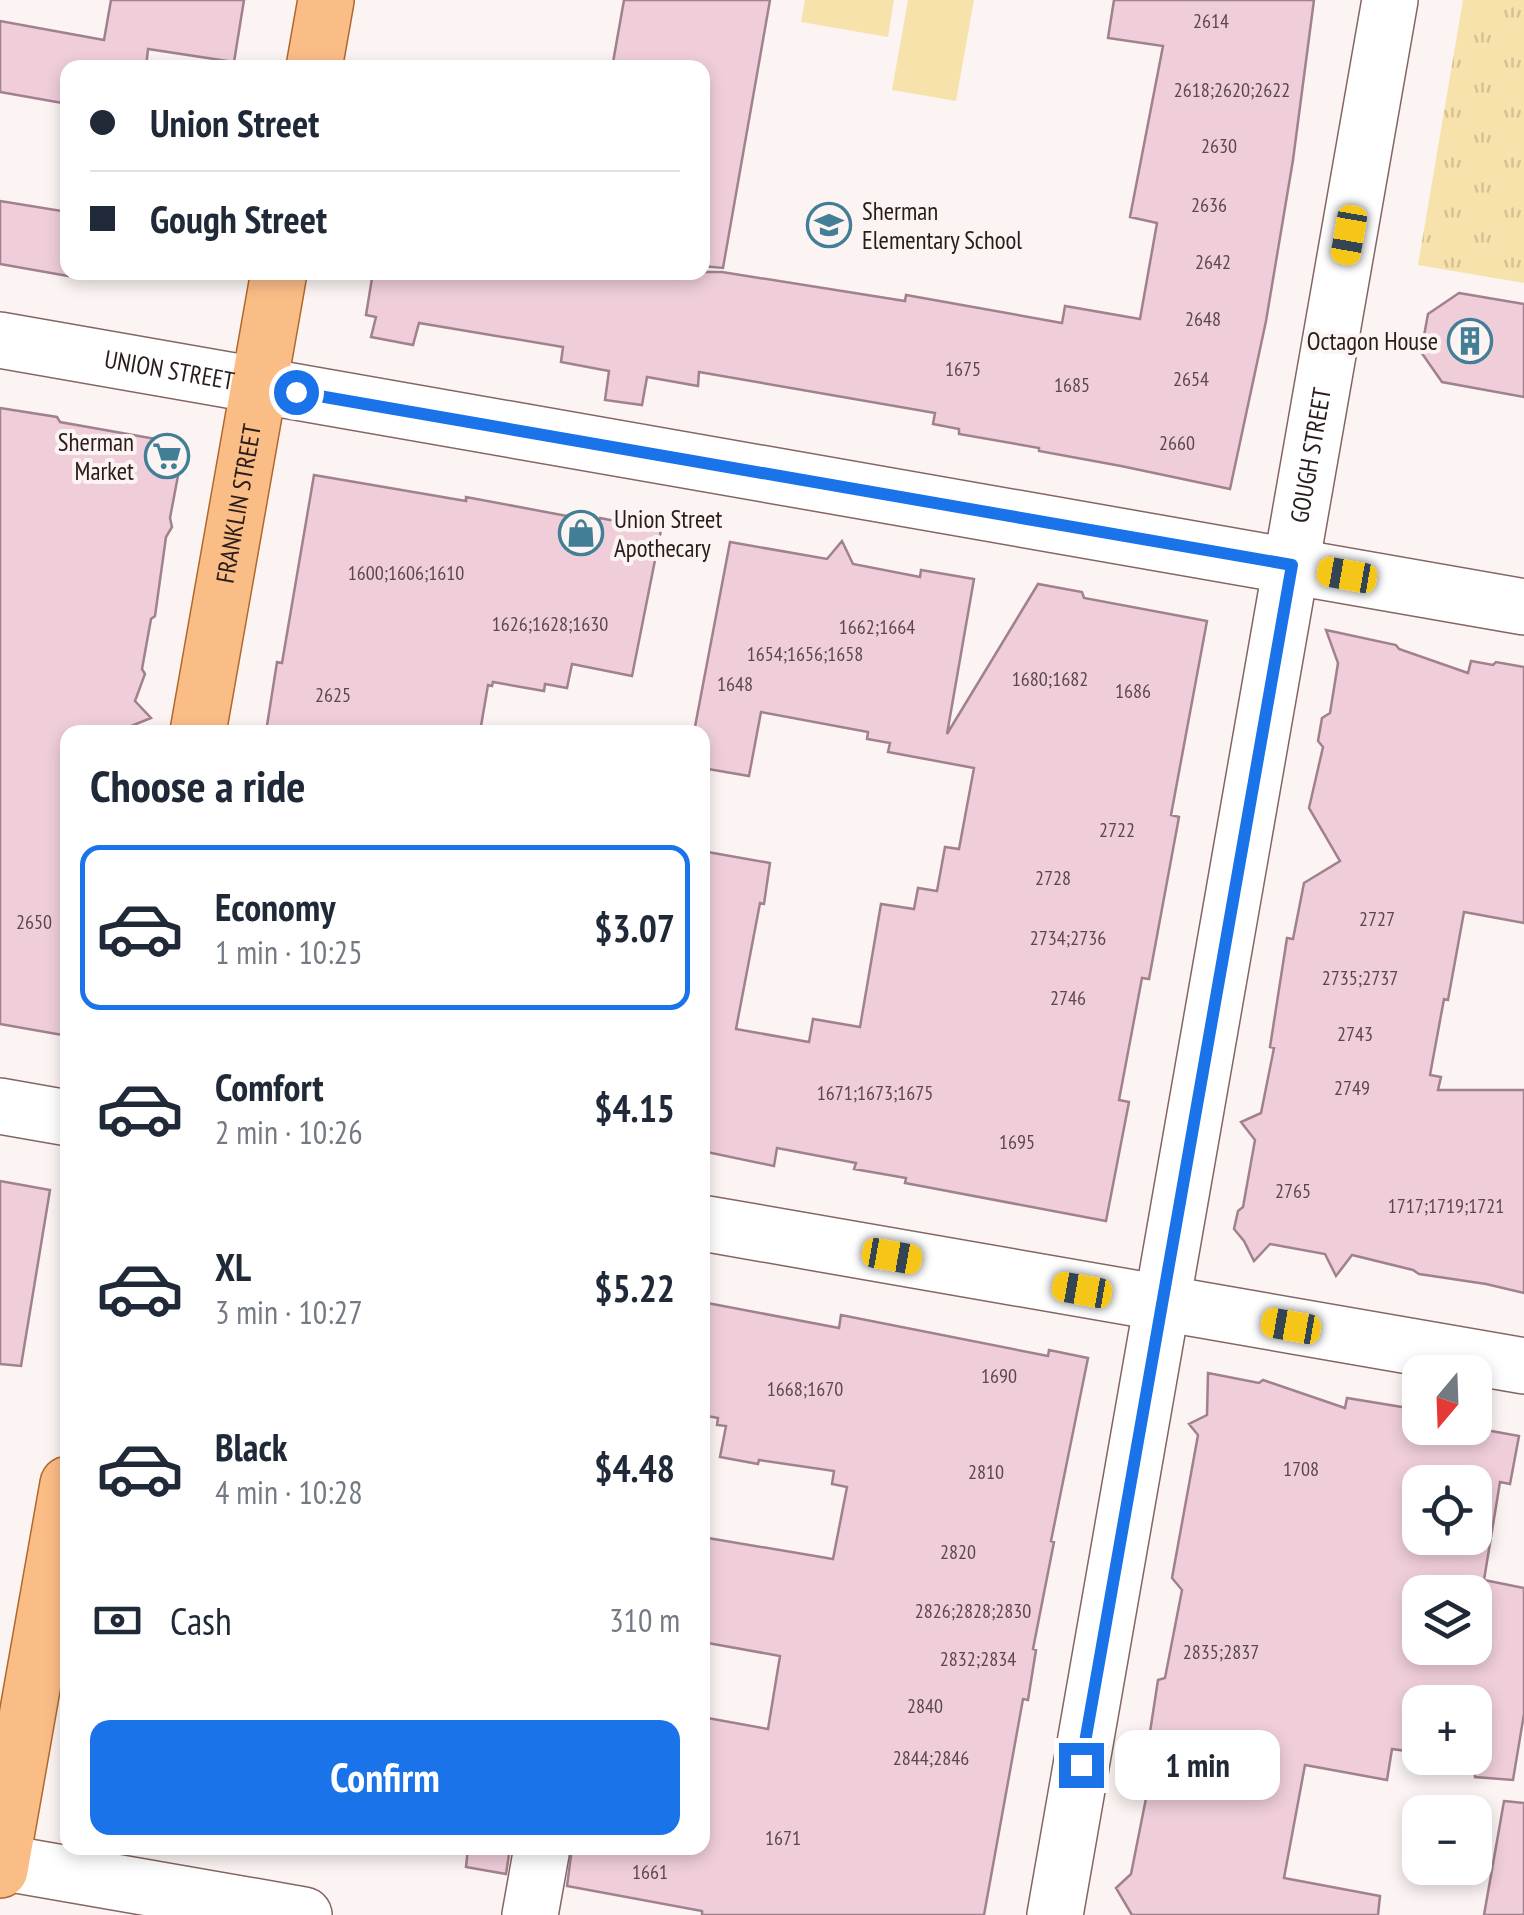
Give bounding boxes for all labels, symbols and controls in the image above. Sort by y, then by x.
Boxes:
house number: 2614 [1193,8,1229,34]
house number: 2618;2620;2622 [1174,77,1290,103]
text: Union Street [150,98,319,147]
house number: 2630 [1201,133,1237,159]
house number: 2636 [1191,192,1227,218]
text: Gough Street [150,194,327,243]
place label: Sherman Elementary School [862,195,1022,256]
school or university icon: Sherman Elementary School [806,202,852,248]
car [1329,203,1369,267]
house number: 2642 [1195,249,1231,275]
house number: 2648 [1185,306,1221,332]
building icon: Octagon House [1447,318,1493,364]
place label: Octagon House [1307,325,1438,357]
street label: UNION STREET [102,343,237,397]
house number: 1675 [945,356,981,382]
house number: 2654 [1173,366,1209,392]
route start [274,370,319,415]
house number: 1685 [1054,372,1090,398]
street label: GOUGH STREET [1283,385,1338,525]
street label: FRANKLIN STREET [209,421,268,586]
place label: Sherman Market [58,426,134,487]
house number: 2660 [1159,430,1195,456]
supermarket icon: Sherman Market [144,433,190,479]
place label: Union Street Apothecary [614,503,722,564]
shop icon: Union Street Apothecary [558,510,604,556]
car [1315,555,1379,595]
house number: 1600;1606;1610 [348,560,464,586]
house number: 1626;1628;1630 [492,611,608,637]
house number: 1662;1664 [839,614,915,640]
house number: 1654;1656;1658 [747,641,863,667]
house number: 1680;1682 [1012,666,1088,692]
house number: 1648 [717,671,753,697]
house number: 1686 [1115,678,1151,704]
house number: 2625 [315,682,351,708]
text: Choose a ride [90,756,305,814]
house number: 2722 [1099,817,1135,843]
house number: 2728 [1035,865,1071,891]
text: Economy [215,882,335,931]
icon: car [95,883,185,973]
text: $3.07 [594,903,675,952]
house number: 2727 [1359,906,1395,932]
house number: 2650 [16,909,52,935]
house number: 2734;2736 [1030,925,1106,951]
text: 1 min · 10:25 [215,931,363,973]
house number: 2735;2737 [1322,965,1398,991]
house number: 2746 [1050,985,1086,1011]
house number: 2743 [1337,1021,1373,1047]
text: Comfort [215,1062,324,1111]
icon: car [95,1063,185,1153]
house number: 2749 [1334,1075,1370,1101]
house number: 1671;1673;1675 [817,1080,933,1106]
text: $4.15 [594,1083,675,1132]
text: 2 min · 10:26 [215,1111,363,1153]
house number: 1695 [999,1129,1035,1155]
house number: 2765 [1275,1178,1311,1204]
house number: 1717;1719;1721 [1388,1193,1504,1219]
car [860,1236,924,1276]
text: XL [215,1242,251,1291]
icon: car [95,1243,185,1333]
text: $5.22 [594,1263,675,1312]
car [1050,1270,1114,1310]
text: 3 min · 10:27 [215,1291,363,1333]
car [1259,1306,1323,1346]
north arrow [1402,1355,1492,1445]
map controls [1402,1355,1492,1885]
house number: 1690 [981,1363,1017,1389]
house number: 1668;1670 [767,1376,843,1402]
text: Black [215,1422,288,1471]
icon: car [95,1423,185,1513]
text: $4.48 [594,1443,675,1492]
house number: 1708 [1283,1456,1319,1482]
house number: 2810 [968,1459,1004,1485]
button: locate [1402,1465,1492,1555]
text: 4 min · 10:28 [215,1471,363,1513]
house number: 2820 [940,1539,976,1565]
button: layers [1402,1575,1492,1665]
icon: cash [90,1593,145,1648]
text: Cash [170,1596,232,1645]
house number: 2826;2828;2830 [915,1598,1031,1624]
text: 310 m [609,1599,680,1641]
house number: 2835;2837 [1183,1639,1259,1665]
house number: 2832;2834 [940,1646,1016,1672]
button: + [1402,1685,1492,1775]
house number: 2840 [907,1693,943,1719]
button: Confirm [90,1720,680,1835]
callout: 1 min [1116,1730,1281,1800]
route end [1059,1743,1104,1788]
text: 1 min [1165,1744,1230,1786]
house number: 2844;2846 [893,1745,969,1771]
button: − [1402,1795,1492,1885]
house number: 1671 [765,1825,801,1851]
house number: 1661 [632,1859,668,1885]

